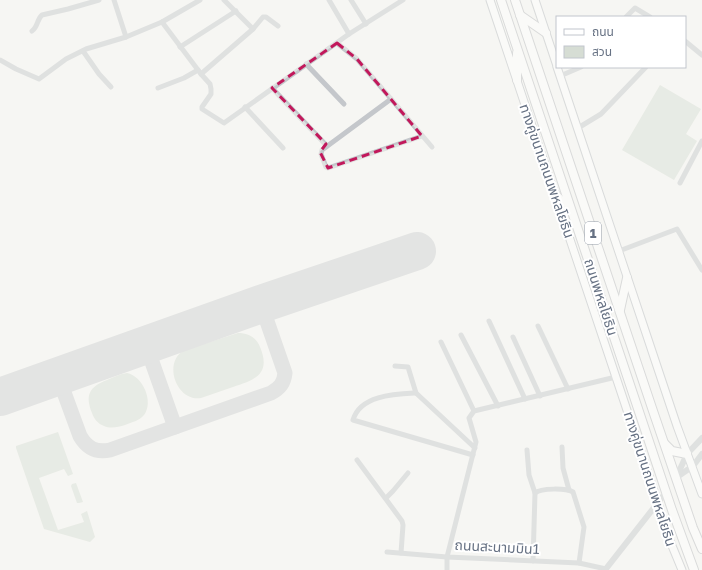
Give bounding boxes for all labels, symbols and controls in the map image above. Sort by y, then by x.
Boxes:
legend [556,16,686,68]
text: ถนน [592,24,614,39]
text: สวน [592,44,612,59]
street label: ทางคู่ขนานถนนพหลโยธิน [516,102,578,240]
road number: 1 [585,222,601,244]
street label: ถนนพหลโยธิน [581,256,622,337]
street label: ทางคู่ขนานถนนพหลโยธิน [620,409,680,549]
street label: ถนนสะนามบิน1 [454,536,540,557]

